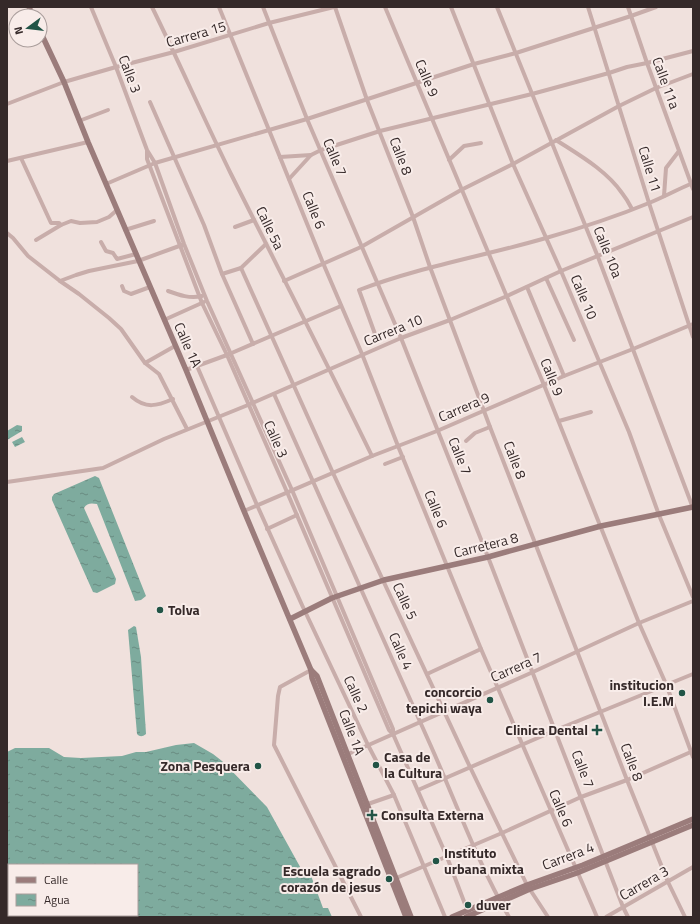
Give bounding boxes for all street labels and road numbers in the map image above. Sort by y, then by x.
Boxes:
street label: Carrera 15 [163,15,229,52]
street label: Calle 3 [114,52,147,96]
street label: Calle 11a [647,54,686,112]
street label: Calle 9 [410,56,445,100]
street label: Calle 8 [385,134,418,178]
street label: Calle 7 [318,135,353,179]
street label: Calle 11 [634,143,667,194]
street label: Calle 6 [297,188,332,232]
street label: Calle 5a [251,202,290,253]
street label: Calle 10a [589,223,628,281]
street label: Calle 10 [566,271,603,323]
street label: Carrera 10 [360,308,426,351]
street label: Calle 1A [169,319,208,371]
street label: Calle 9 [535,355,570,399]
street label: Carrera 9 [435,386,493,427]
street label: Calle 3 [259,417,294,461]
street label: Calle 7 [443,434,478,478]
street label: Calle 8 [499,438,532,482]
street label: Calle 6 [419,487,454,531]
street label: Carretera 8 [451,526,521,563]
street label: Calle 5 [388,579,423,623]
street label: Calle 4 [384,629,419,673]
street label: Carrera 7 [487,646,545,687]
street label: Calle 2 [339,672,374,716]
street label: Calle 1A [334,706,371,758]
street label: Calle 8 [616,740,649,784]
street label: Calle 7 [567,747,600,791]
street label: Calle 6 [544,786,579,830]
street label: Carrera 4 [539,836,597,875]
street label: Carrera 3 [615,860,672,905]

